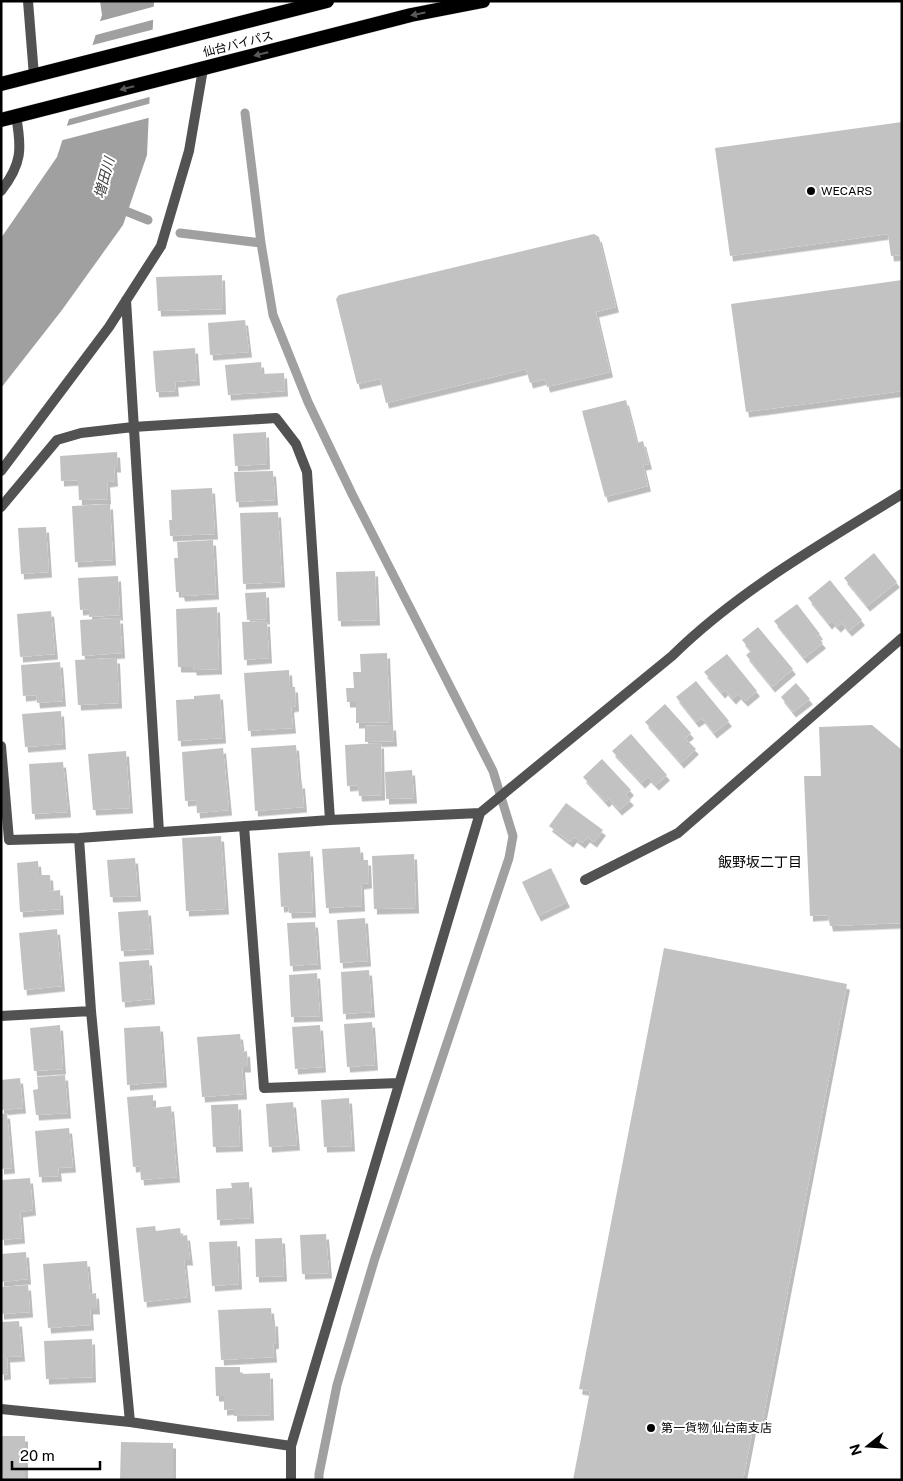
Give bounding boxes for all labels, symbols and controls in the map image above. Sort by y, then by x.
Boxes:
one-way arrow [411,10,426,18]
street label: 仙台バイパス [201,29,275,59]
one-way arrow [253,50,268,58]
one-way arrow [119,84,134,92]
water label: 増田川 [91,154,118,200]
place label: WECARS [821,184,872,198]
marker: WECARS [805,185,817,197]
district label: 飯野坂二丁目 [718,854,802,870]
place label: 第一貨物 仙台南支店 [661,1421,772,1435]
north arrow [843,1421,893,1471]
marker: 第一貨物 仙台南支店 [645,1422,657,1434]
scale bar [12,1438,100,1470]
text: N [846,1442,865,1457]
text: 20 m [20,1447,55,1464]

